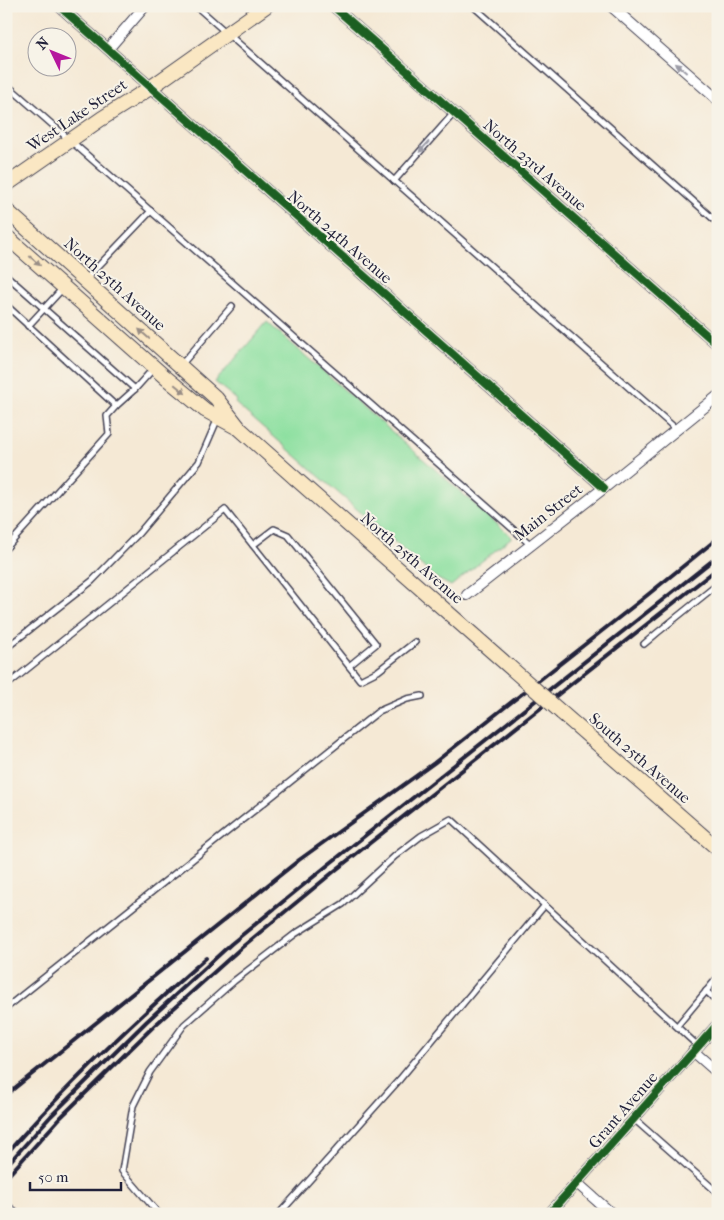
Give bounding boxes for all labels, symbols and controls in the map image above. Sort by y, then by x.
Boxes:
north arrow [28,28,78,78]
text: N [33,34,53,53]
one-way arrow [676,62,688,74]
street label: West Lake Street [23,74,131,156]
street label: North 23rd Avenue [480,115,590,215]
one-way arrow [418,140,430,152]
street label: North 24th Avenue [284,186,396,288]
street label: North 25th Avenue [60,234,170,335]
one-way arrow [29,256,42,267]
one-way arrow [137,328,150,339]
one-way arrow [173,383,186,394]
street label: Main Street [510,479,586,545]
street label: North 25th Avenue [357,508,467,608]
street label: South 25th Avenue [585,709,695,807]
street label: Grant Avenue [585,1068,662,1152]
scale bar [30,1160,121,1192]
text: 50 m [38,1168,69,1186]

